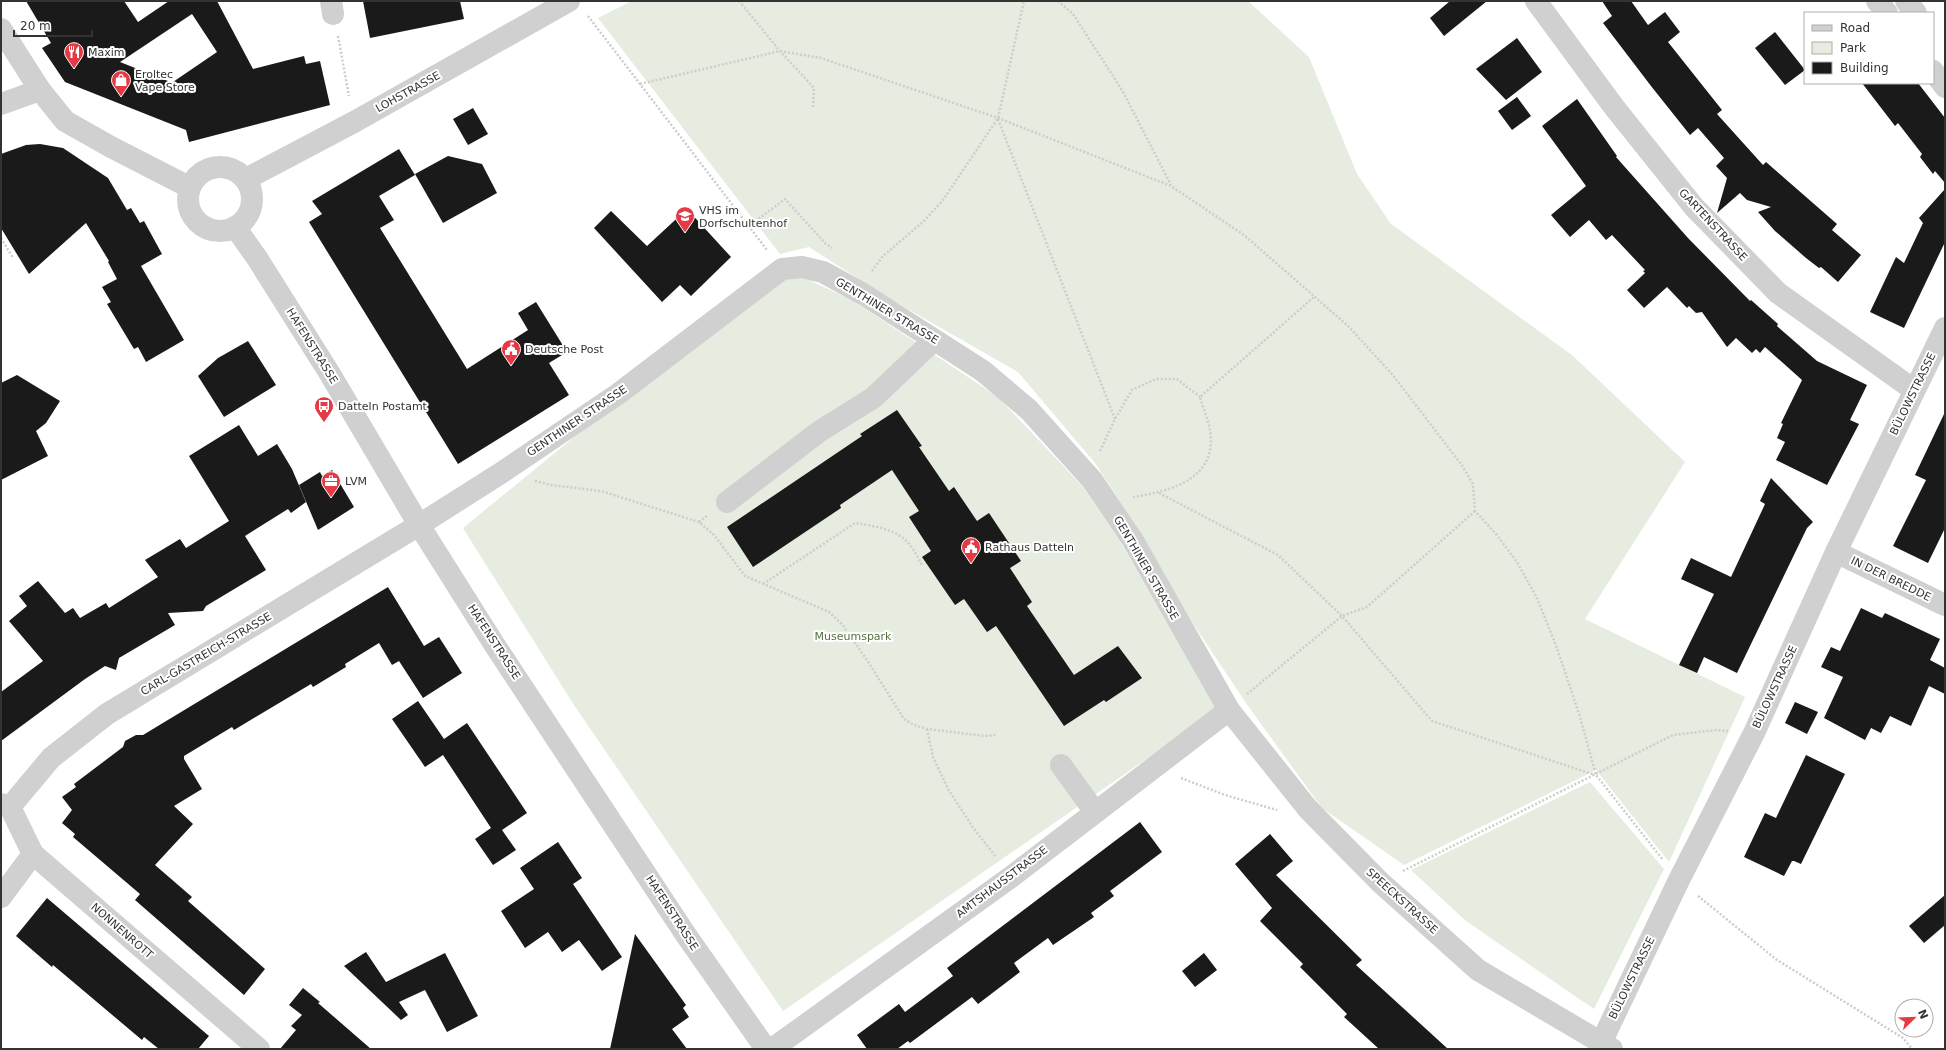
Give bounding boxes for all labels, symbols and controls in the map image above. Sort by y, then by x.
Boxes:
scale bar [14,12,92,38]
legend [1804,12,1934,84]
text: 20 m [20,19,51,33]
text: Road [1840,21,1870,35]
restaurant icon: Maxim [63,41,85,69]
text: Park [1840,41,1866,55]
place label: Maxim [88,46,125,59]
text: Building [1840,61,1889,75]
place label: Eroltec Vape Store [135,68,195,94]
shop icon: Eroltec Vape Store [110,69,132,97]
street label: LOHSTRASSE [373,69,443,115]
street label: GARTENSTRASSE [1676,186,1750,264]
place label: VHS im Dorfschultenhof [699,204,788,230]
school or university icon: VHS im Dorfschultenhof [674,205,696,233]
street label: GENTHINER STRASSE [833,275,941,347]
street label: HAFENSTRASSE [284,306,340,386]
public building icon: Deutsche Post [500,338,522,366]
place label: Deutsche Post [525,343,604,356]
street label: BÜLOWSTRASSE [1887,351,1939,437]
street label: GENTHINER STRASSE [525,383,629,459]
bus stop icon: Datteln Postamt [313,395,335,423]
place label: Datteln Postamt [338,400,428,413]
office icon: LVM [320,470,342,498]
place label: LVM [345,475,367,488]
street label: GENTHINER STRASSE [1111,514,1181,622]
public building icon: Rathaus Datteln [960,536,982,564]
place label: Rathaus Datteln [985,541,1074,554]
street label: IN DER BREDDE [1849,554,1933,604]
street label: HAFENSTRASSE [465,602,523,682]
street label: CARL-GASTREICH-STRASSE [138,610,274,698]
park label: Museumspark [815,630,892,643]
street label: BÜLOWSTRASSE [1750,643,1800,731]
street label: AMTSHAUSSTRASSE [954,843,1050,921]
street label: SPEECKSTRASSE [1364,865,1440,937]
street label: HAFENSTRASSE [643,873,701,953]
street label: NONNENROTT [88,900,156,962]
street label: BÜLOWSTRASSE [1606,935,1658,1021]
north arrow [1894,998,1934,1038]
text: N [1915,1008,1931,1021]

